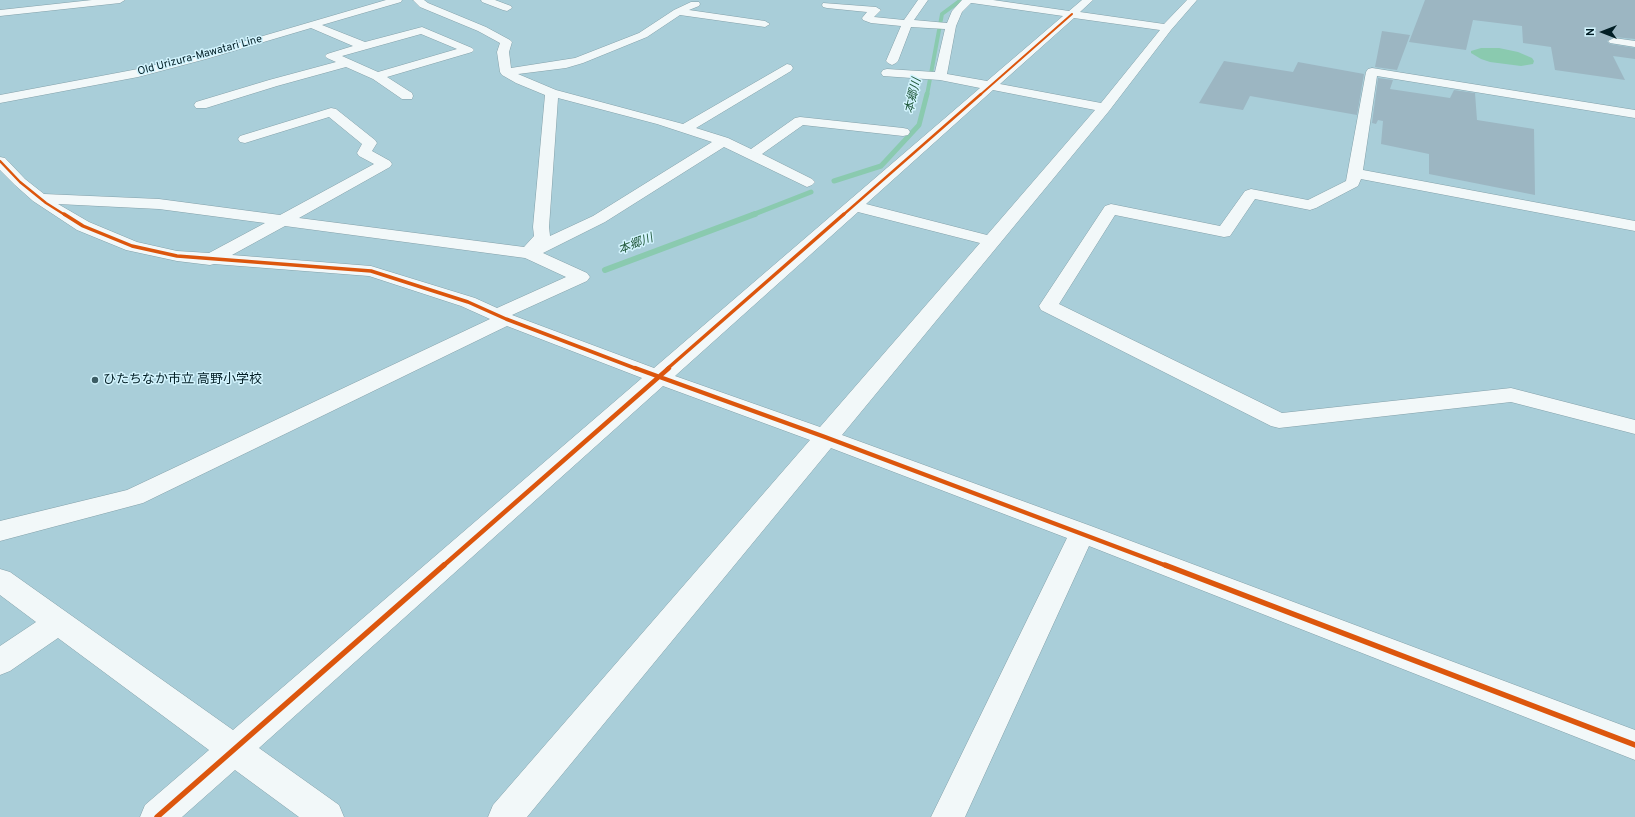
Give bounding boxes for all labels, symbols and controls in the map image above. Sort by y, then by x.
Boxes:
north arrow [1583,12,1623,52]
text: N [1584,28,1598,36]
street label: Old Urizura-Mawatari Line [136,33,264,79]
water label: 本郷川 [903,77,925,115]
water label: 本郷川 [617,232,655,258]
place label: ひたちなか市立 高野小学校 [103,372,262,388]
marker: ひたちなか市立 高野小学校 [90,375,100,385]

